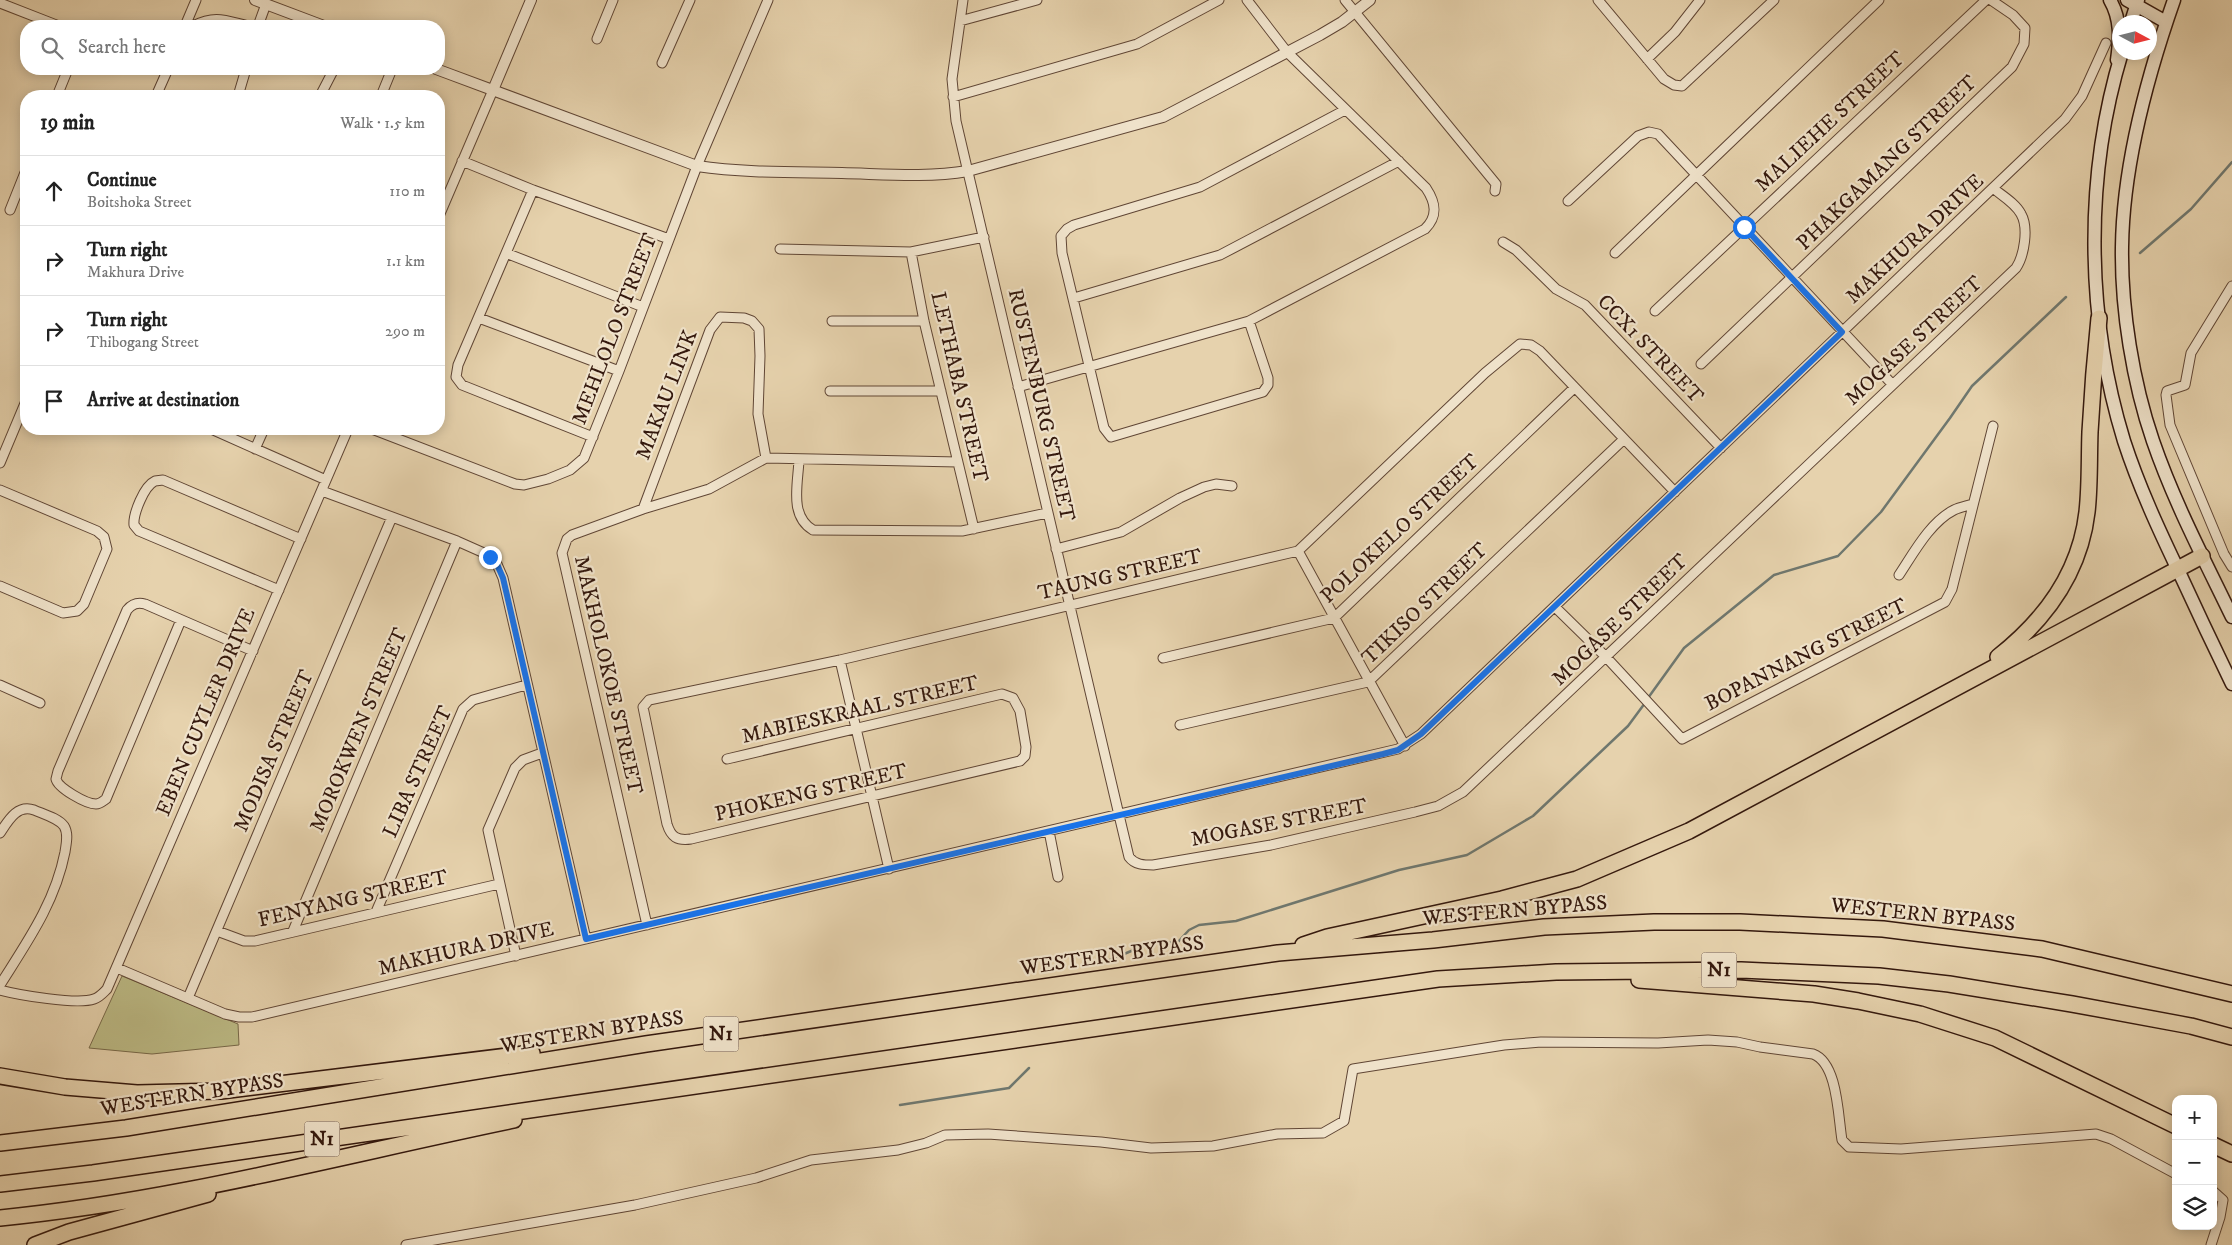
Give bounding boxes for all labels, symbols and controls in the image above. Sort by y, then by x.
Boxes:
north arrow [2112,15,2157,60]
search box [20,20,445,75]
icon: search [38,34,66,62]
text: Search here [78,36,166,59]
street label: MALIEHE STREET [1750,46,1910,198]
street label: PHAKGAMANG STREET [1791,70,1983,256]
text: 19 min [40,110,95,136]
text: Walk · 1.5 km [340,113,425,133]
street label: MAKHURA DRIVE [1841,168,1990,310]
text: Continue [87,169,157,192]
icon: ahead [40,177,68,205]
text: 110 m [389,181,425,201]
text: Boitshoka Street [87,192,192,212]
route start [1733,216,1756,239]
street label: MEHLOLO STREET [567,230,663,428]
text: Turn right [87,239,167,262]
icon: right [40,247,68,275]
text: 1.1 km [386,251,425,271]
text: Makhura Drive [87,262,184,282]
street label: MOGASE STREET [1840,270,1988,411]
street label: RUSTENBURG STREET [1002,286,1080,524]
street label: LETHABA STREET [924,289,994,485]
street label: CCX1 STREET [1591,289,1709,409]
text: Turn right [87,309,167,332]
icon: right [40,317,68,345]
text: 290 m [385,321,425,341]
street label: MAKAU LINK [630,326,704,464]
text: Thibogang Street [87,332,199,352]
icon: arrive [40,387,68,415]
text: Arrive at destination [87,389,239,412]
street label: POLOKELO STREET [1315,449,1485,609]
street label: TIKISO STREET [1357,537,1493,671]
street label: TAUNG STREET [1036,544,1204,606]
route end [479,546,502,569]
street label: MOGASE STREET [1547,548,1693,691]
street label: MAKHOLOKOE STREET [568,553,648,797]
street label: BOPANNANG STREET [1701,593,1911,717]
street label: EBEN CUYLER DRIVE [150,604,262,820]
street label: MOROKWEN STREET [304,624,414,836]
street label: MODISA STREET [228,666,320,836]
street label: MABIESKRAAL STREET [739,670,981,750]
street label: LIBA STREET [377,702,459,842]
street label: PHOKENG STREET [712,758,910,828]
street label: MOGASE STREET [1189,793,1369,853]
street label: FENYANG STREET [256,864,450,933]
street label: WESTERN BYPASS [1421,890,1608,932]
street label: WESTERN BYPASS [1829,892,2016,938]
street label: MAKHURA DRIVE [376,916,556,982]
street label: WESTERN BYPASS [1018,930,1206,982]
road number: N1 [1702,952,1736,988]
street label: WESTERN BYPASS [498,1005,685,1059]
road number: N1 [704,1016,738,1052]
street label: WESTERN BYPASS [98,1068,285,1122]
map controls [2172,1095,2217,1230]
button: + [2172,1095,2217,1140]
road number: N1 [304,1122,340,1156]
button: − [2172,1140,2217,1185]
button: layers [2172,1185,2217,1230]

